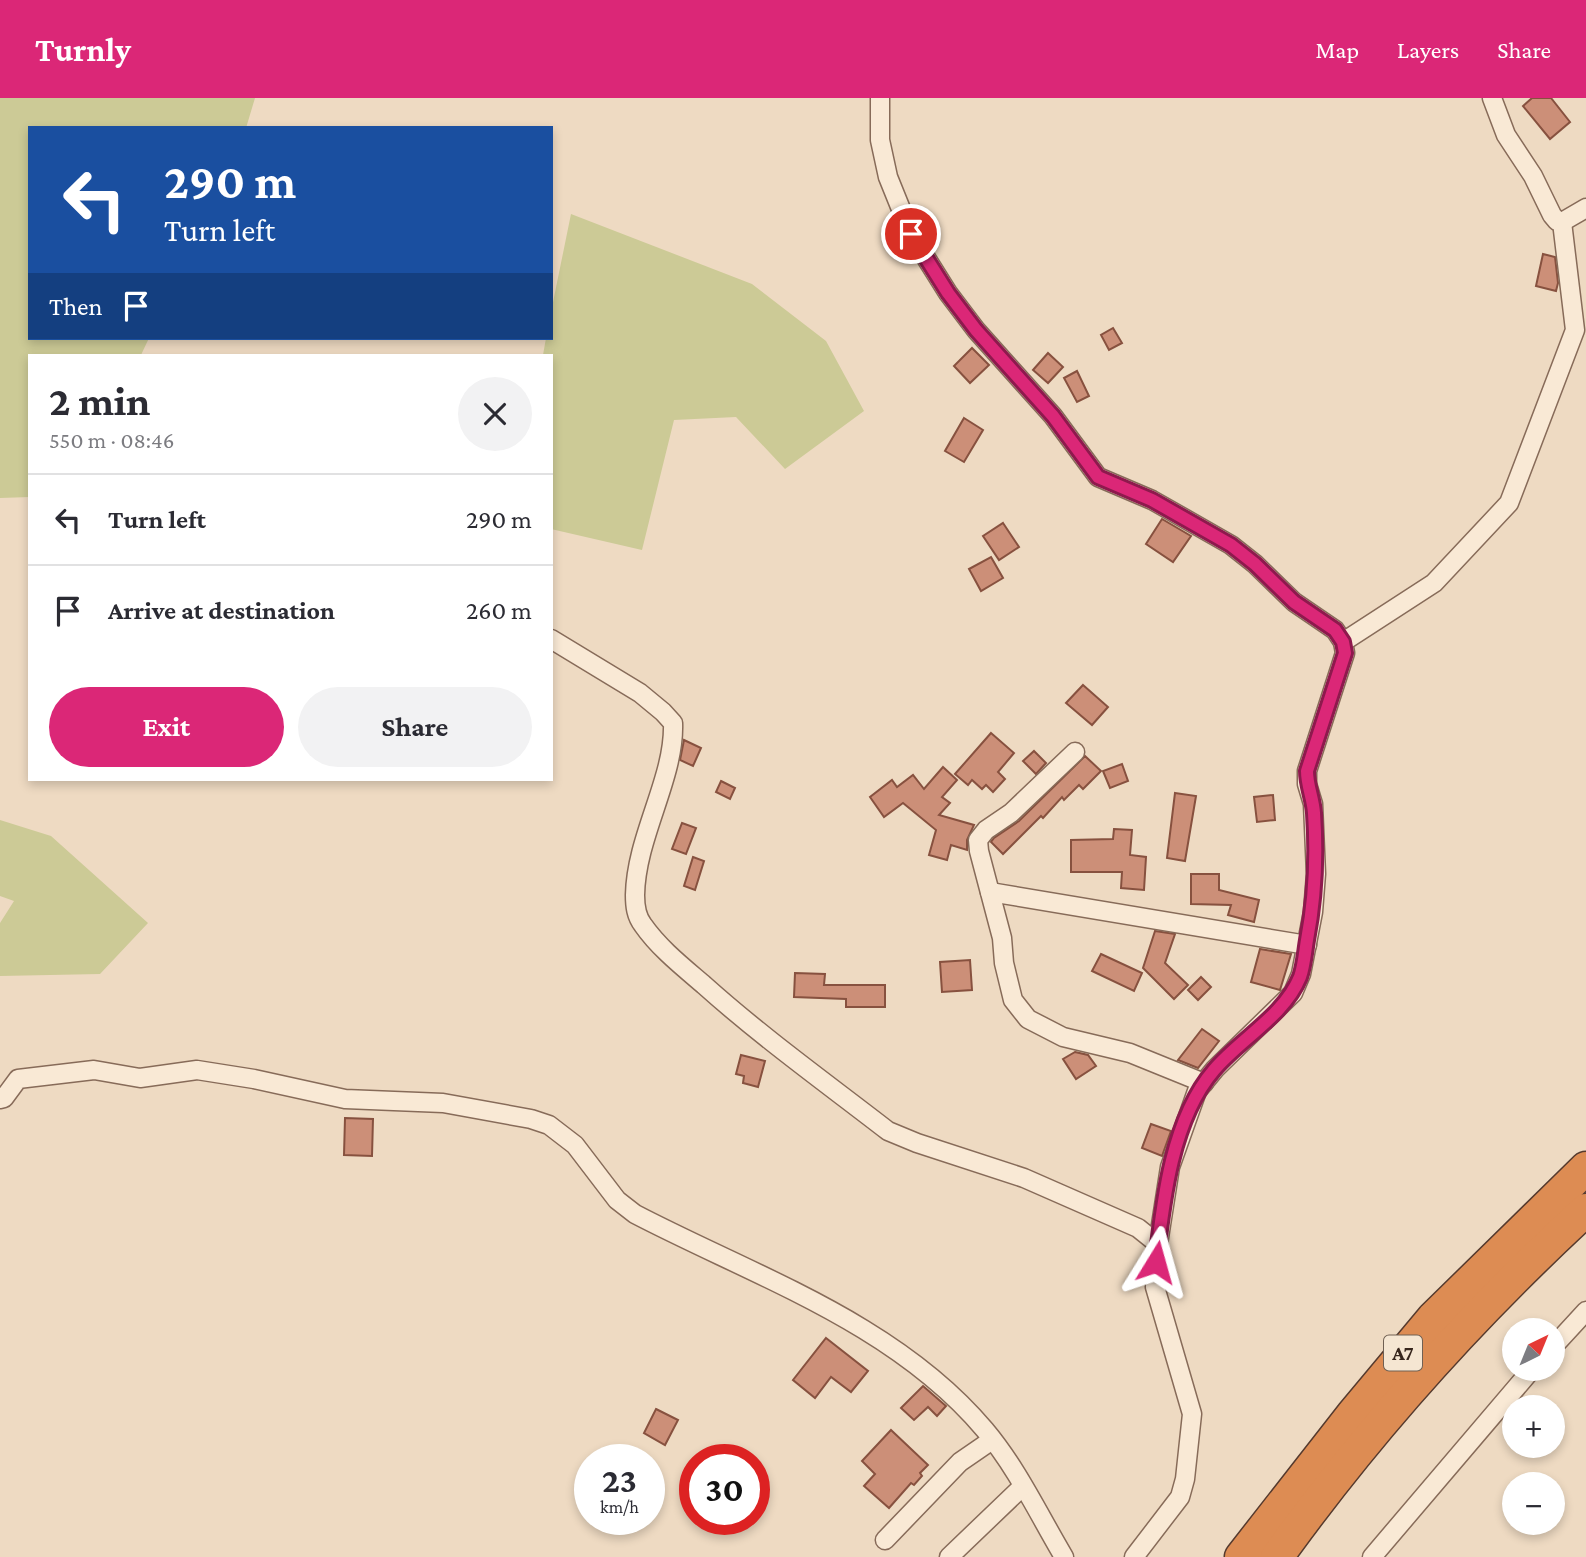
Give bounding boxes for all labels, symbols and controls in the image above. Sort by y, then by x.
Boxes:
text: Turnly [35,31,131,68]
text: Map [1315,36,1359,63]
text: Layers [1397,36,1459,63]
text: Share [1497,36,1551,63]
icon: left [49,154,140,245]
text: 290 m [164,154,296,209]
pin [881,204,941,264]
text: Turn left [164,212,275,248]
icon: arrive [892,215,930,253]
icon: arrive [117,287,155,325]
text: Then [49,292,103,321]
text: 2 min [49,377,150,424]
button: close [458,377,532,451]
text: 550 m · 08:46 [49,427,175,453]
icon: left [49,501,87,539]
text: Turn left [108,505,206,534]
text: 290 m [466,505,532,534]
icon: arrive [49,592,87,630]
text: Arrive at destination [108,596,335,625]
text: 260 m [466,596,532,625]
button: Exit [49,687,284,767]
button: Share [298,687,532,767]
position arrow [1119,1225,1193,1299]
north arrow [1502,1318,1564,1381]
map controls [1502,1318,1565,1535]
road number: A7 [1384,1336,1422,1370]
button: + [1502,1395,1565,1458]
speed limit sign: 30 [679,1444,770,1535]
text: 23 [602,1461,637,1500]
button: − [1502,1472,1565,1535]
text: km/h [600,1497,639,1517]

